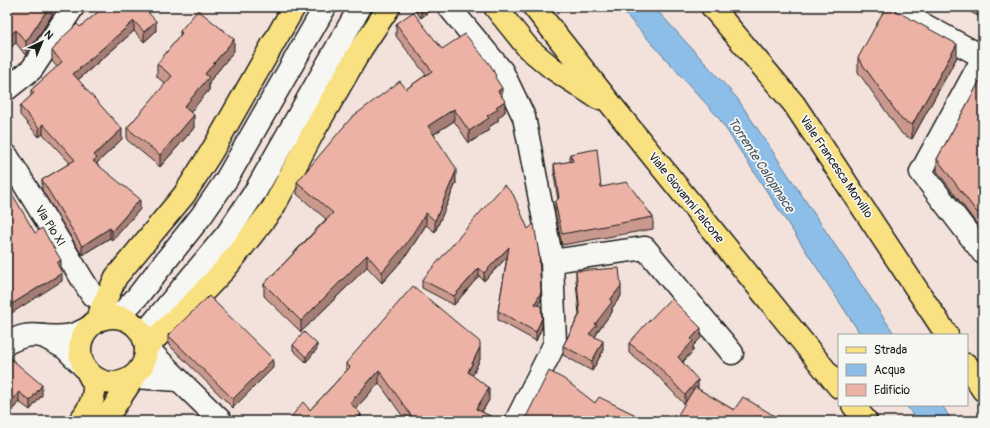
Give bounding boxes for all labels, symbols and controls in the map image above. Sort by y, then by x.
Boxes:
north arrow [22,22,62,62]
text: N [41,28,56,43]
street label: Viale Francesca Morvillo [796,113,876,222]
water label: Torrente Calopinace [724,115,798,217]
street label: Viale Giovanni Falcone [645,150,727,246]
street label: Via Pio XI [32,203,68,249]
legend [838,334,968,406]
text: Strada [874,343,908,358]
text: Acqua [874,363,906,378]
text: Edificio [874,383,910,398]

